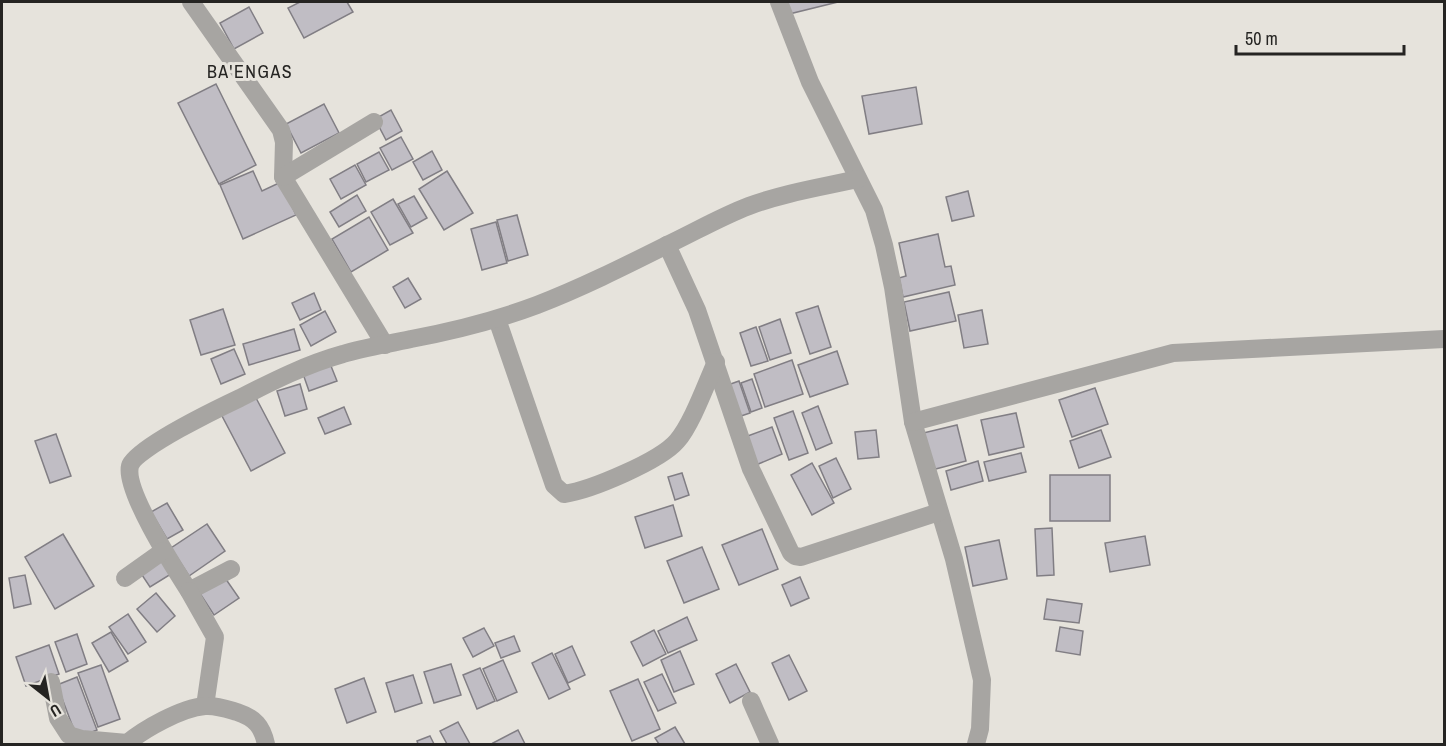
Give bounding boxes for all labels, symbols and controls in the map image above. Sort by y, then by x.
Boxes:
scale bar [1236,18,1404,56]
text: 50 m [1245,26,1278,51]
district label: BA'ENGAS [207,59,293,84]
north arrow [18,668,78,728]
text: U [46,699,65,723]

